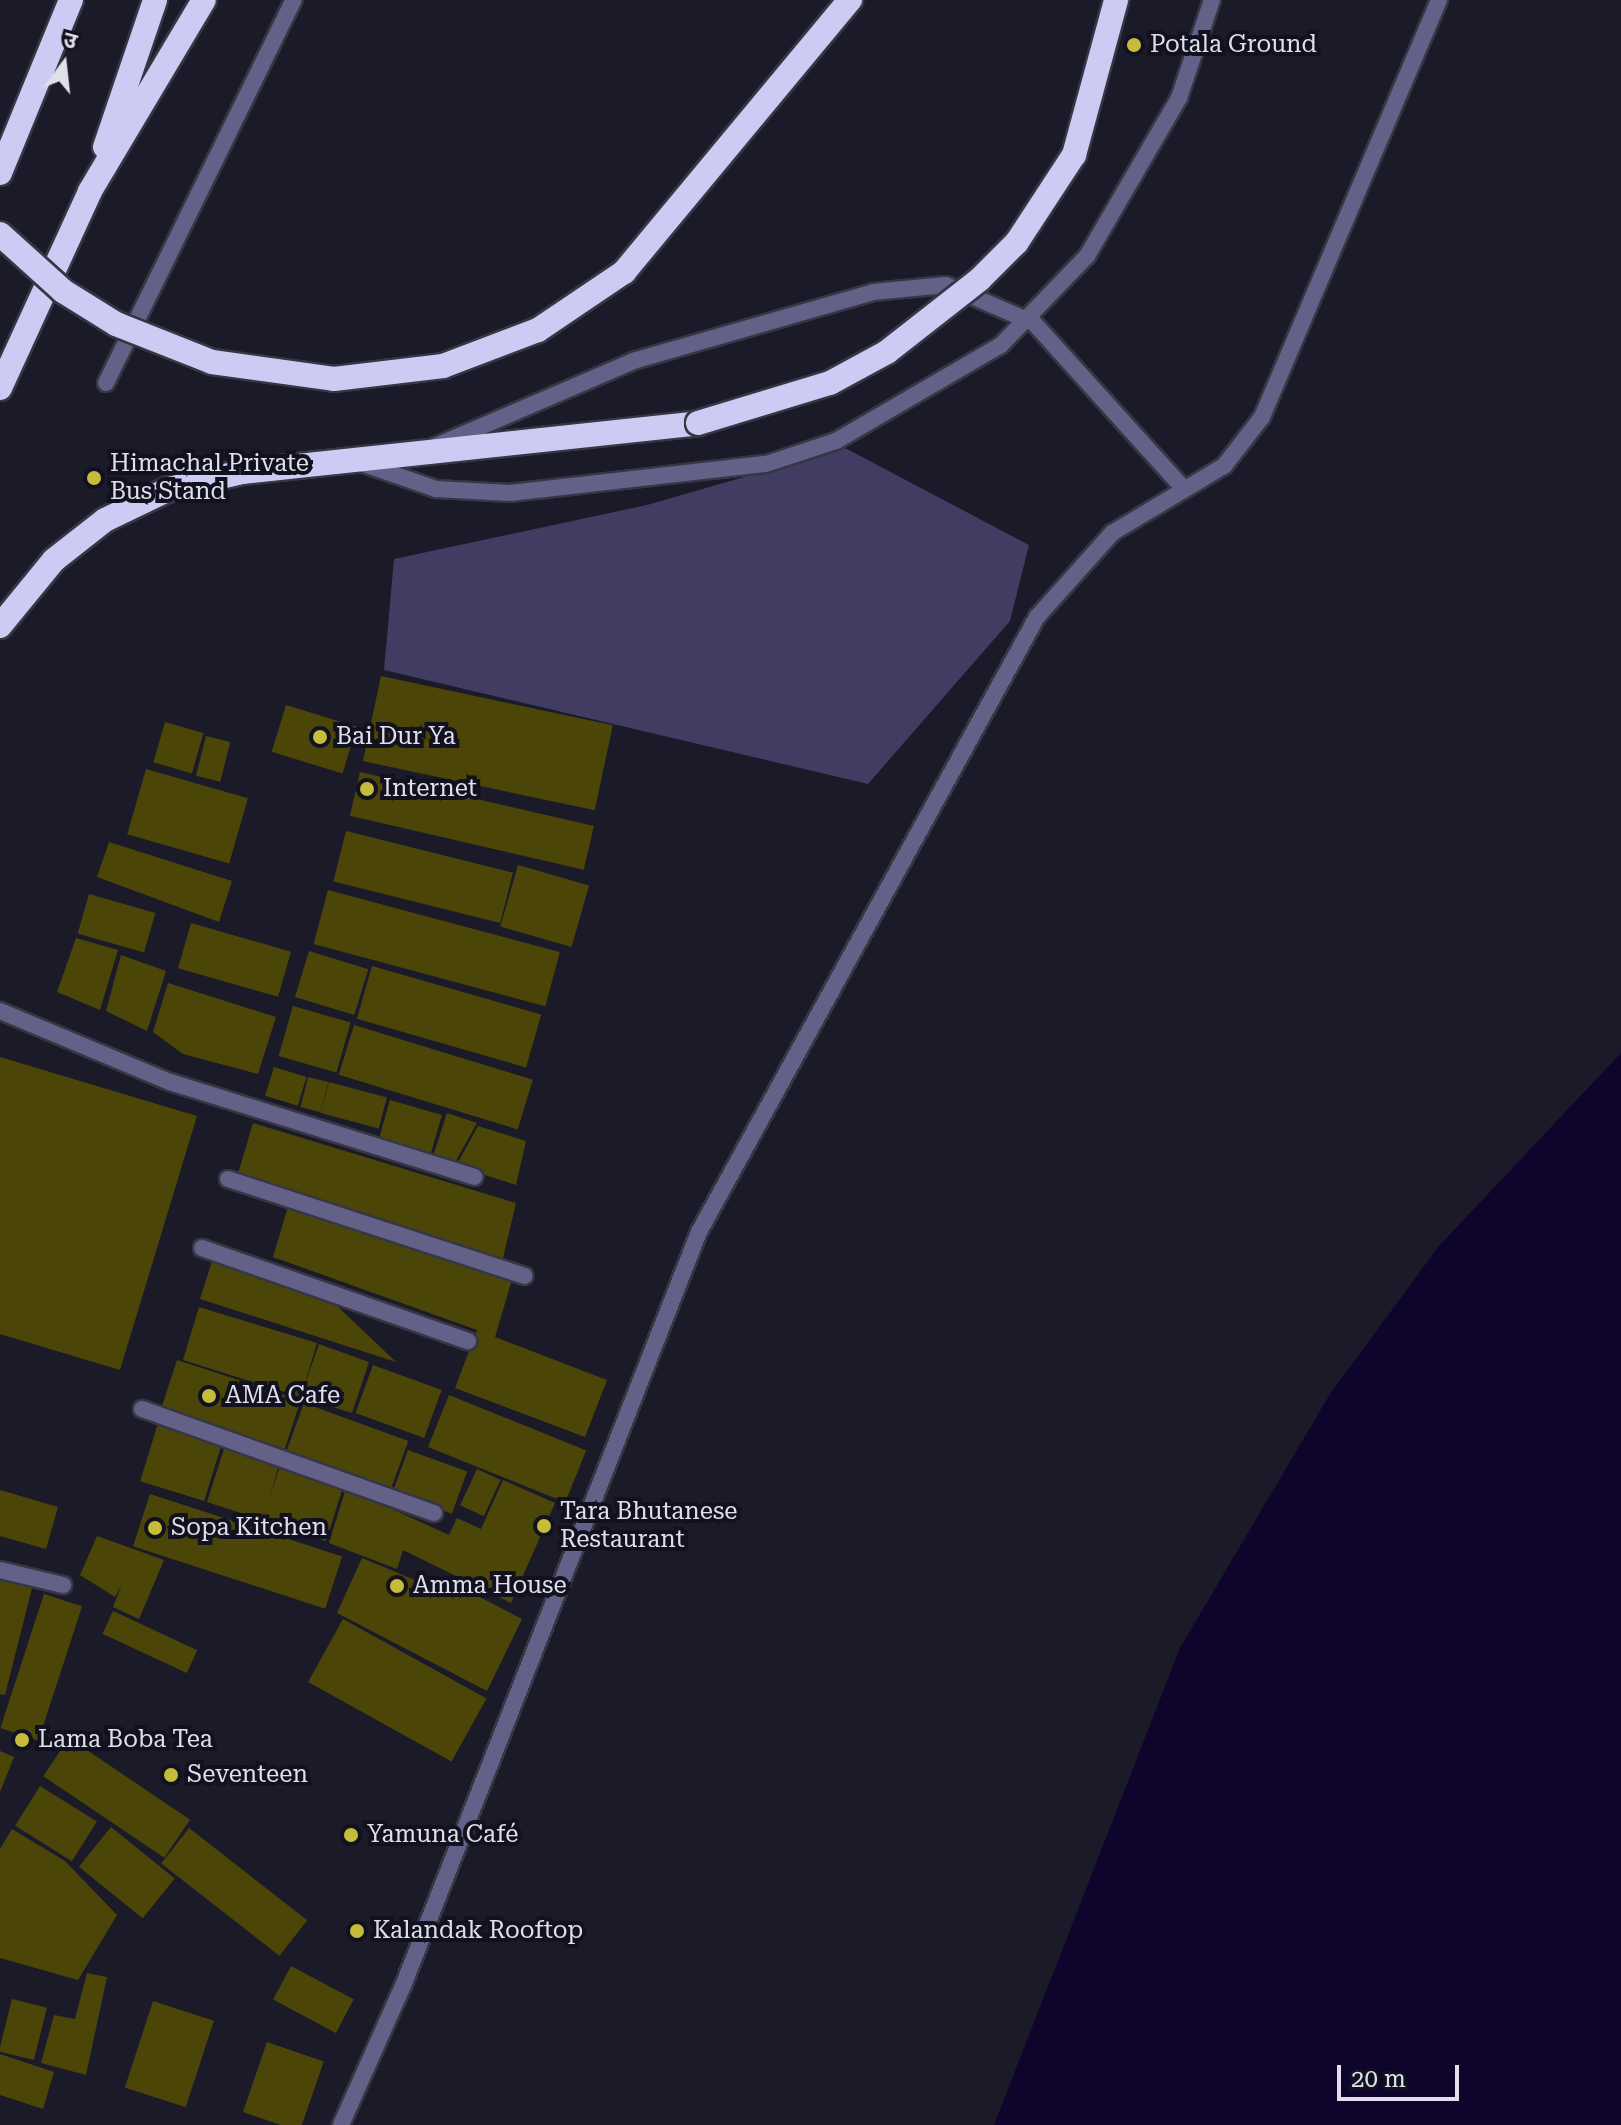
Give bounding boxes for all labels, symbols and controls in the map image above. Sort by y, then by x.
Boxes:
north arrow [24,24,104,104]
text: उ [61,27,80,54]
place label: Potala Ground [1150,31,1317,59]
marker: Potala Ground [1125,36,1143,54]
place label: Himachal Private Bus Stand [110,450,309,506]
marker: Himachal Private Bus Stand [85,469,103,487]
place label: Bai Dur Ya [336,723,456,751]
marker: Bai Dur Ya [311,728,329,746]
place label: Internet [383,775,477,803]
marker: Internet [358,780,376,798]
place label: AMA Cafe [225,1382,340,1410]
marker: AMA Cafe [200,1387,218,1405]
place label: Tara Bhutanese Restaurant [560,1498,737,1554]
place label: Sopa Kitchen [171,1514,327,1542]
marker: Tara Bhutanese Restaurant [535,1517,553,1535]
marker: Sopa Kitchen [146,1519,164,1537]
place label: Amma House [413,1572,567,1600]
marker: Amma House [388,1577,406,1595]
place label: Lama Boba Tea [38,1726,213,1754]
marker: Lama Boba Tea [13,1731,31,1749]
place label: Seventeen [187,1761,308,1789]
marker: Seventeen [162,1766,180,1784]
place label: Yamuna Café [367,1821,518,1849]
marker: Yamuna Café [342,1826,360,1844]
place label: Kalandak Rooftop [373,1917,583,1945]
marker: Kalandak Rooftop [348,1922,366,1940]
scale bar [1341,2049,1463,2099]
text: 20 m [1351,2065,1406,2093]

